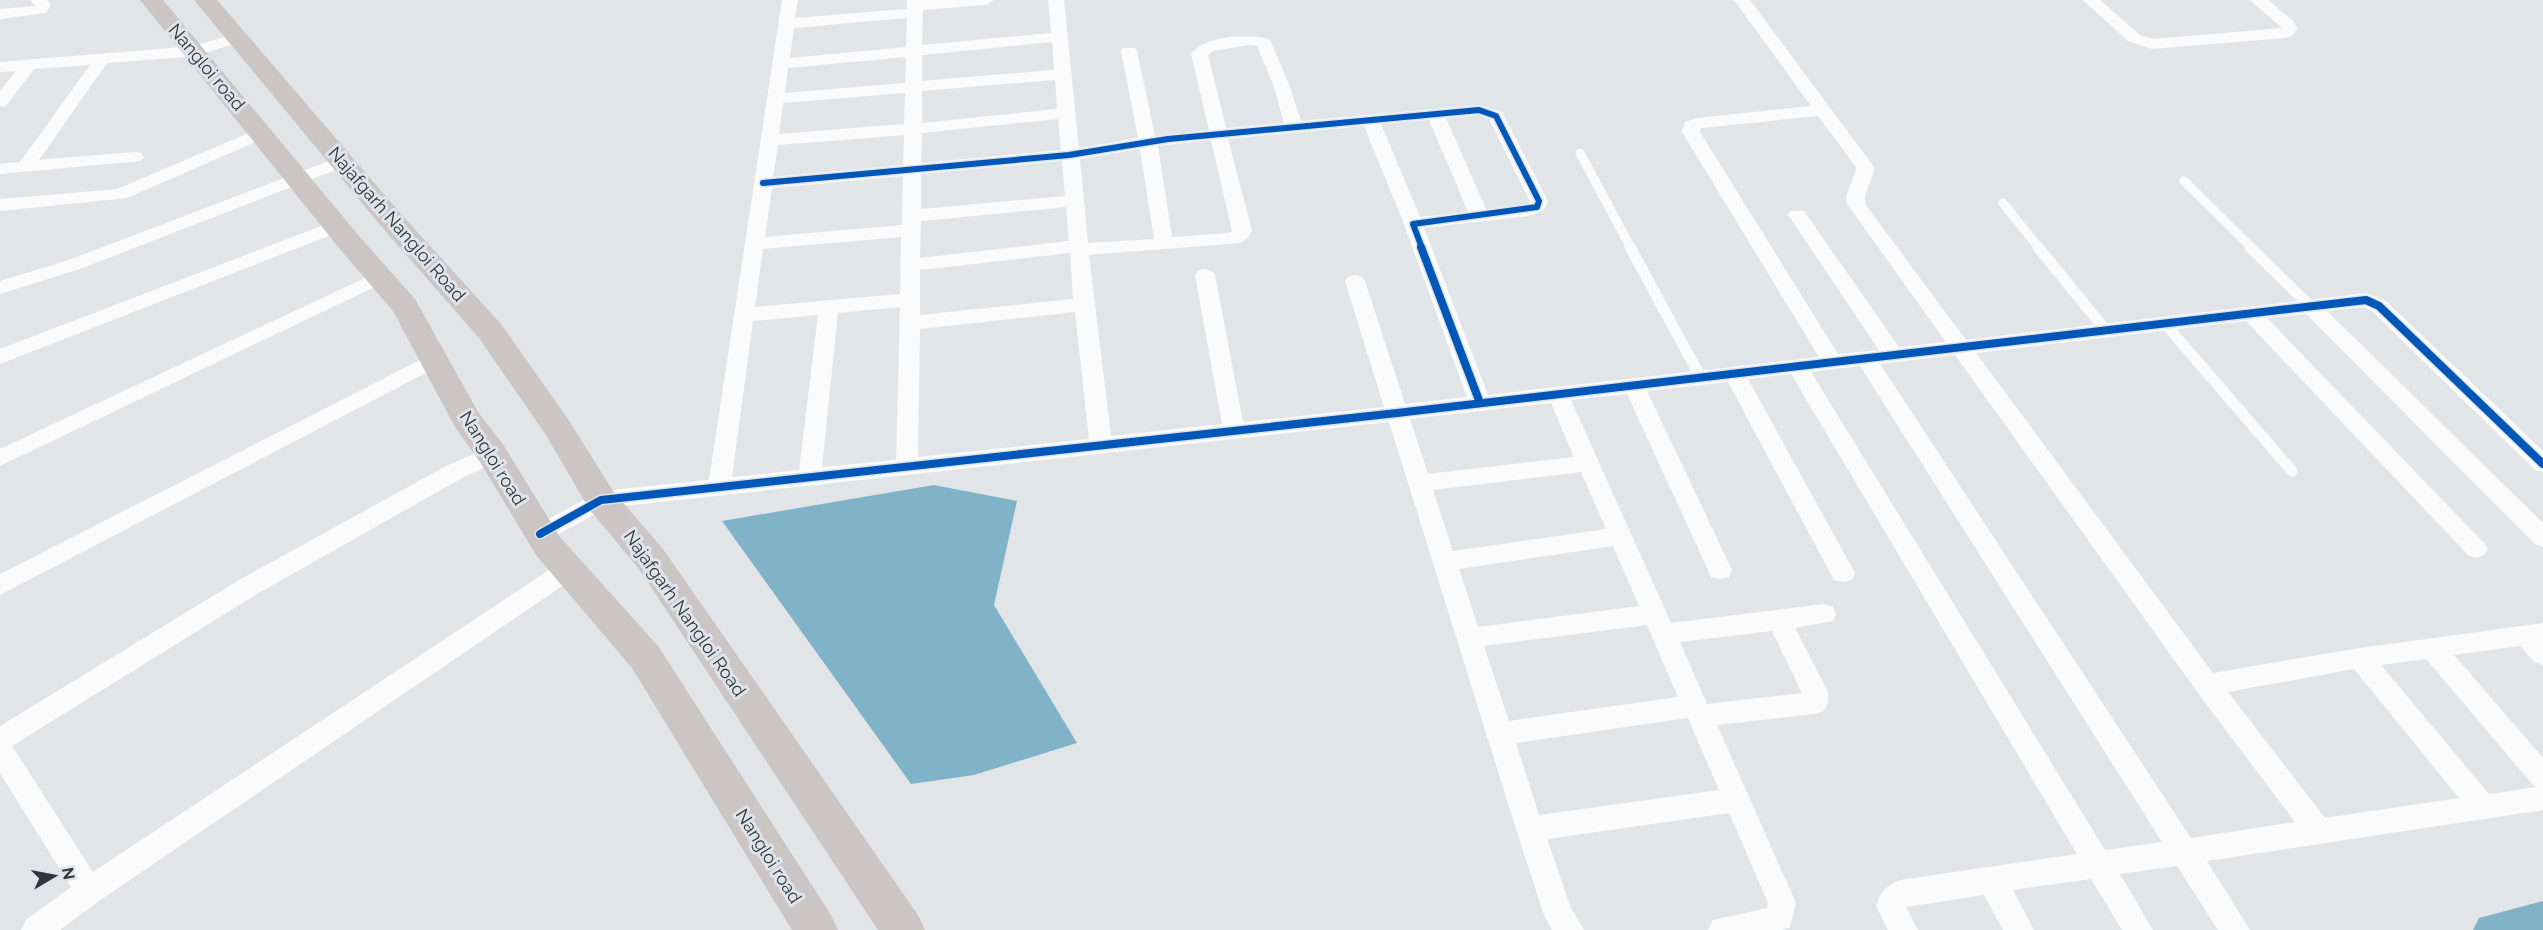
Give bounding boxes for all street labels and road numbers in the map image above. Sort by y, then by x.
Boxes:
street label: Nangloi road [165,19,249,115]
street label: Najafgarh Nangloi Road [324,142,470,306]
street label: Nangloi road [456,407,530,509]
street label: Najafgarh Nangloi Road [620,526,750,700]
street label: Nangloi road [732,805,806,907]

